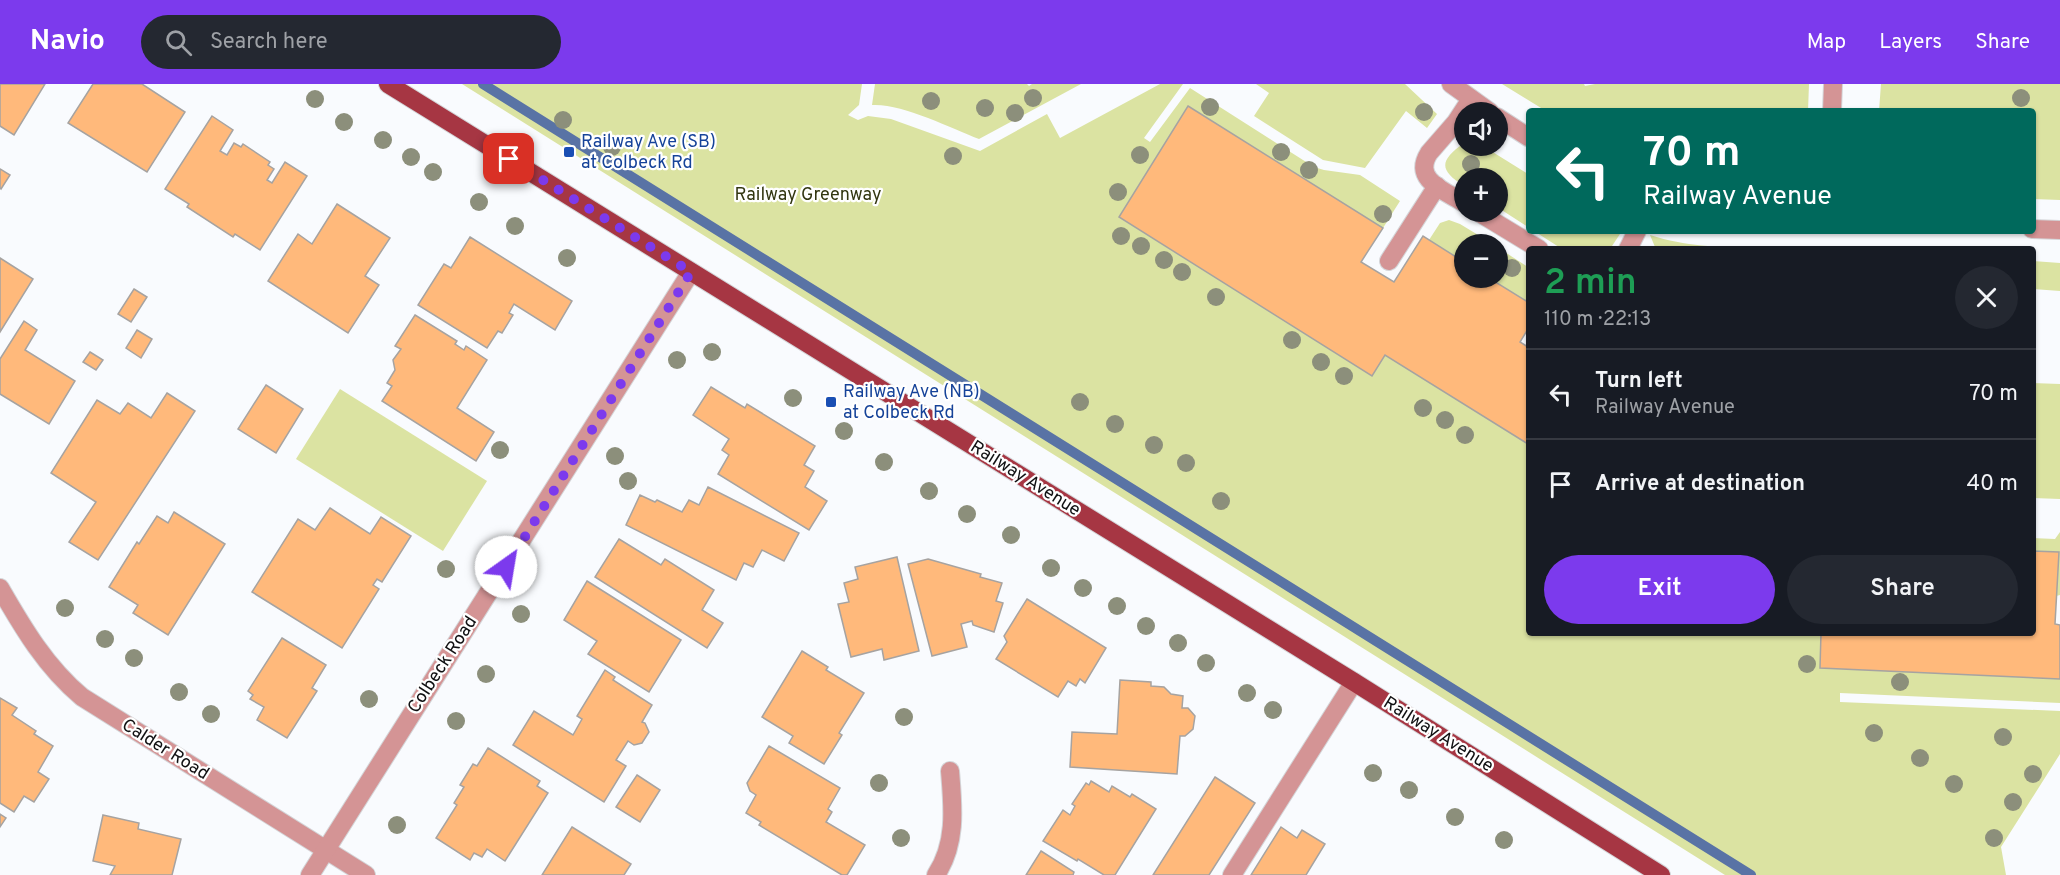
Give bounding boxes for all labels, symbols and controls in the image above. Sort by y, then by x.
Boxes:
search box [141,15,561,69]
text: Navio [30,24,105,60]
icon: search [162,26,195,59]
text: Search here [210,29,327,56]
text: Map [1807,29,1846,56]
text: Layers [1879,29,1942,56]
text: Share [1975,29,2030,56]
map controls [1454,102,1508,288]
button: sound [1454,102,1508,156]
text: 70 m [1643,128,1741,181]
place label: Railway Ave (SB) at Colbeck Rd [581,131,716,175]
icon: left [1544,132,1622,210]
pin [483,133,534,184]
icon: arrive [492,142,525,175]
marker: Railway Ave (SB) at Colbeck Rd [562,145,576,159]
button: + [1454,168,1508,222]
text: Railway Avenue [1643,180,1832,214]
park label: Railway Greenway [735,184,881,207]
button: − [1454,234,1508,288]
text: 2 min [1544,261,1637,307]
button: close [1955,266,2018,329]
text: 110 m · 22:13 [1544,307,1651,333]
text: Turn left [1595,368,1683,395]
icon: left [1544,378,1577,411]
place label: Railway Ave (NB) at Colbeck Rd [843,381,980,425]
text: 70 m [1969,381,2018,408]
marker: Railway Ave (NB) at Colbeck Rd [824,395,838,409]
text: Railway Avenue [1595,395,1735,421]
street label: Railway Avenue [966,436,1084,522]
icon: arrive [1544,468,1577,501]
text: Arrive at destination [1595,471,1805,498]
text: 40 m [1966,471,2018,498]
position arrow [474,535,538,599]
button: Exit [1544,555,1775,624]
button: Share [1787,555,2018,624]
street label: Colbeck Road [403,612,483,718]
street label: Railway Avenue [1379,692,1497,778]
street label: Calder Road [117,714,213,786]

